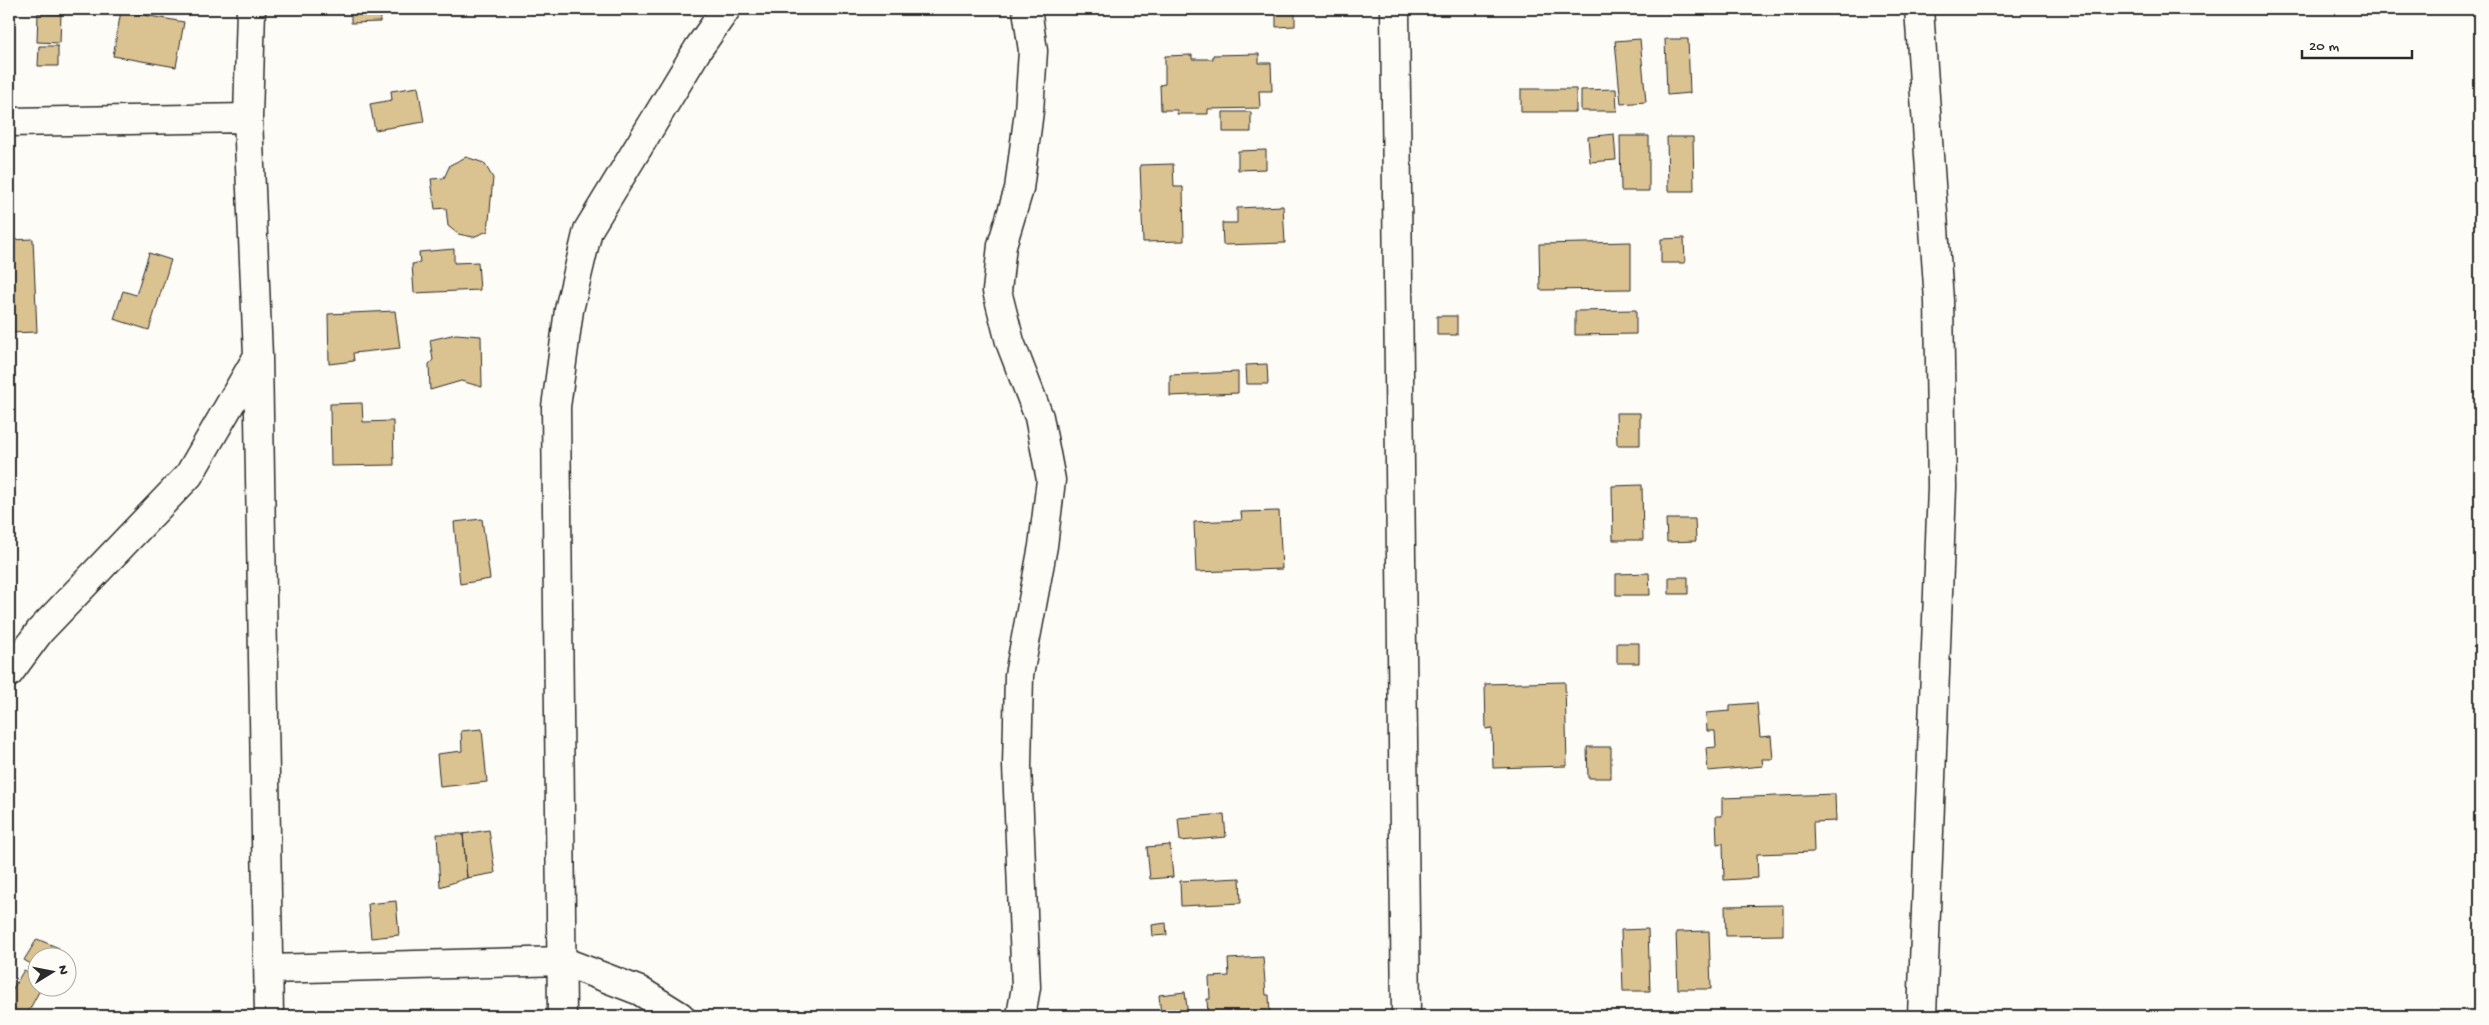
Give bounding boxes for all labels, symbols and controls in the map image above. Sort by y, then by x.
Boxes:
scale bar [2302,28,2412,60]
text: 20 m [2309,38,2339,56]
north arrow [28,948,78,998]
text: N [53,964,72,976]

